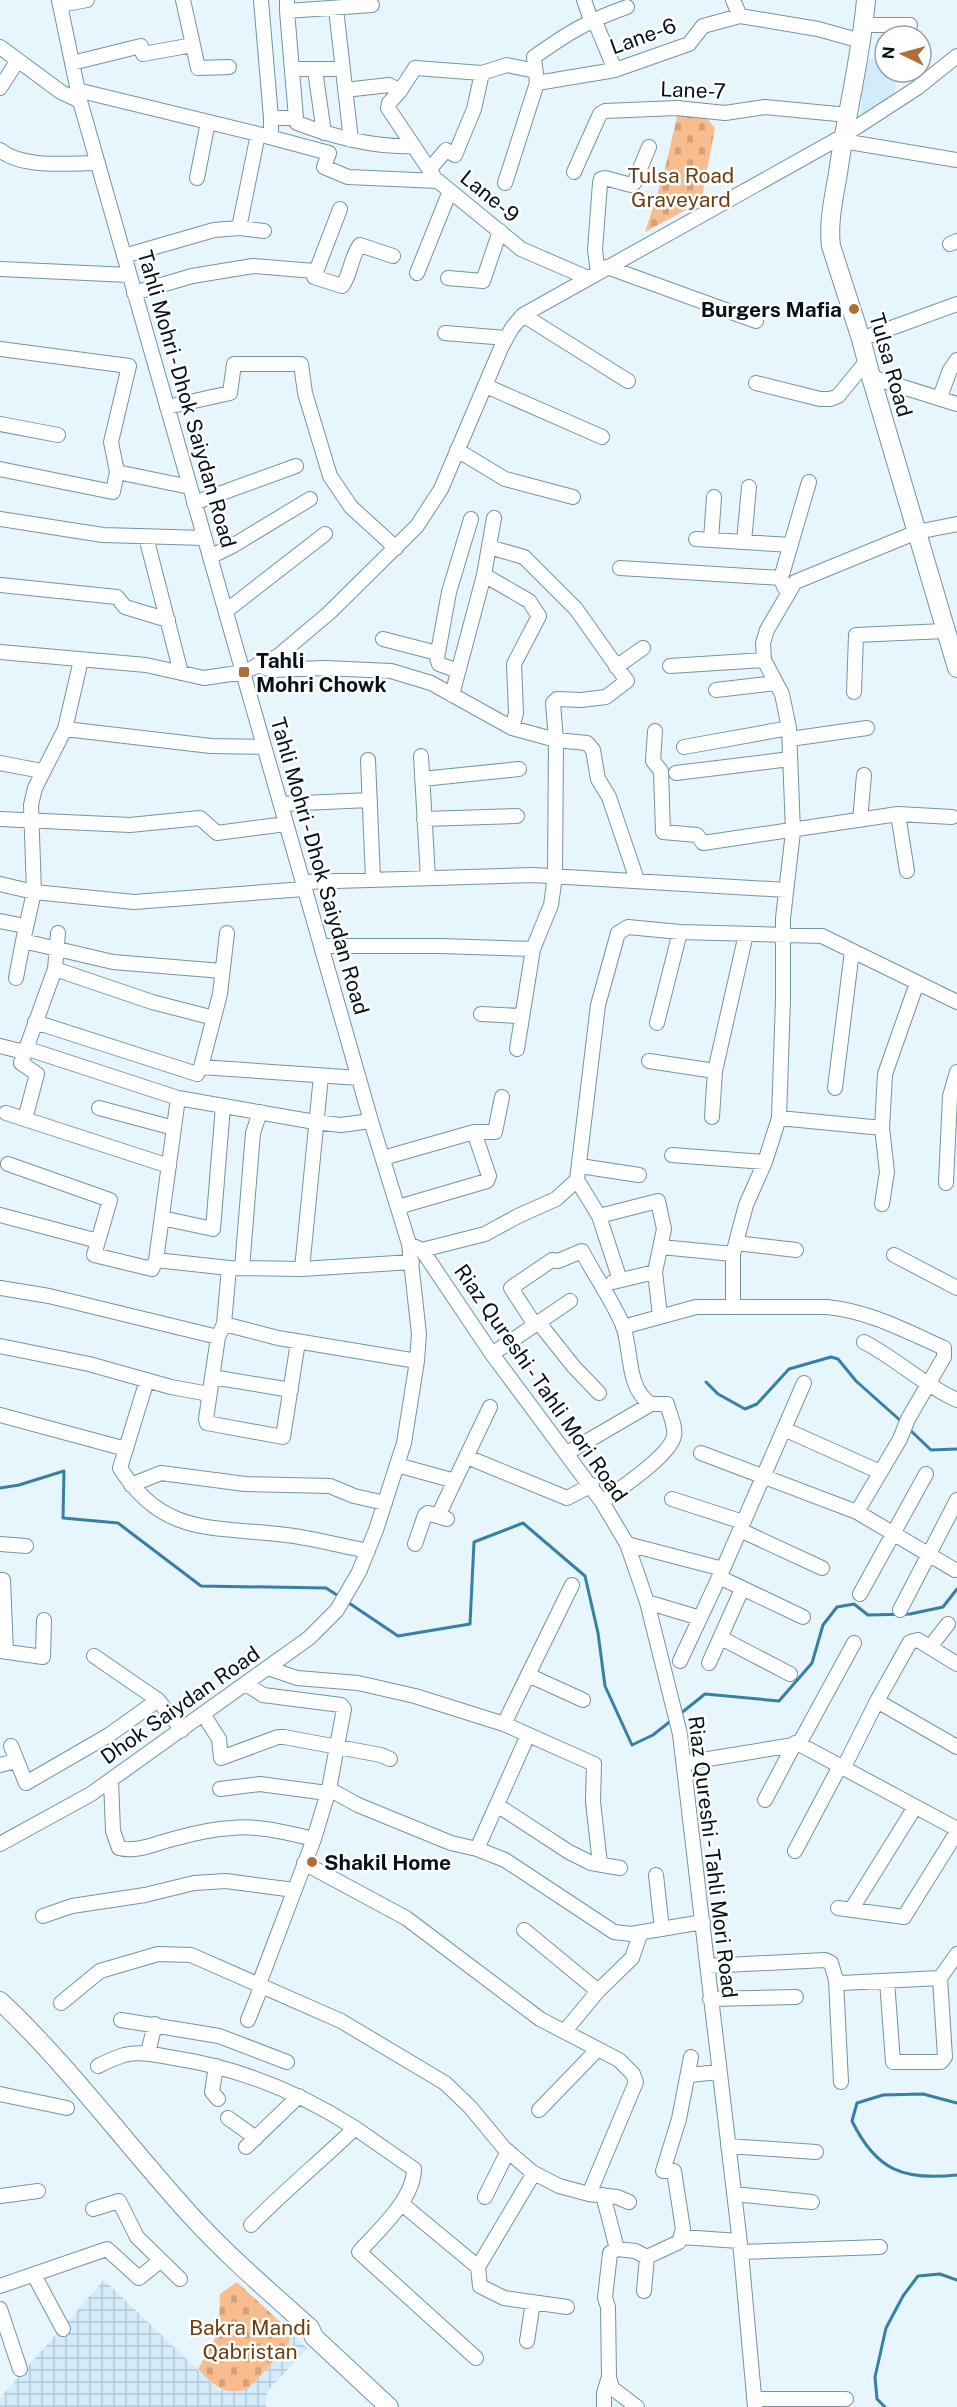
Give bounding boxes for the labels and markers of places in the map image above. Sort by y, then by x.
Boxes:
place label: Burgers Mafia [701,297,842,322]
marker: Burgers Mafia [847,302,861,316]
place label: Tahli Mohri Chowk [256,648,387,697]
marker: Tahli Mohri Chowk [237,665,251,679]
place label: Shakil Home [324,1850,451,1875]
marker: Shakil Home [305,1855,319,1869]

